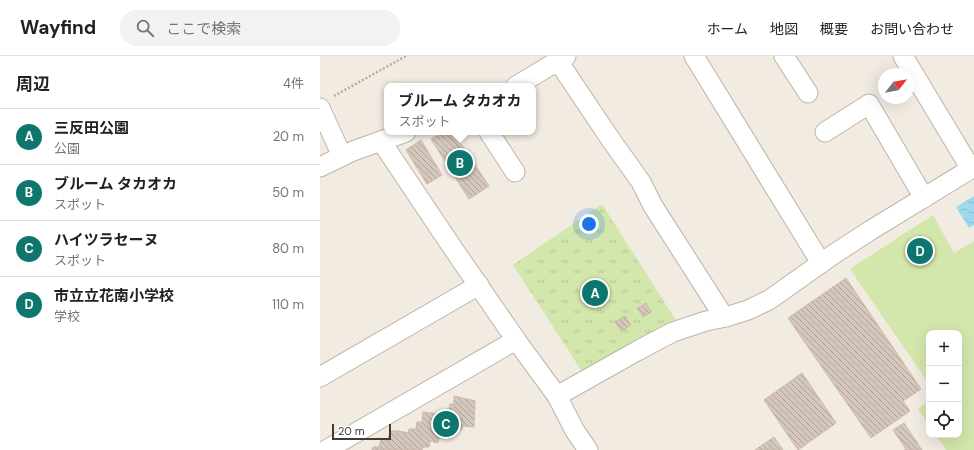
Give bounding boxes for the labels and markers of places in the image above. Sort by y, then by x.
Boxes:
pin: B [447,148,473,178]
pin: D [907,236,933,266]
pin: A [582,278,608,308]
pin: C [433,409,459,439]

